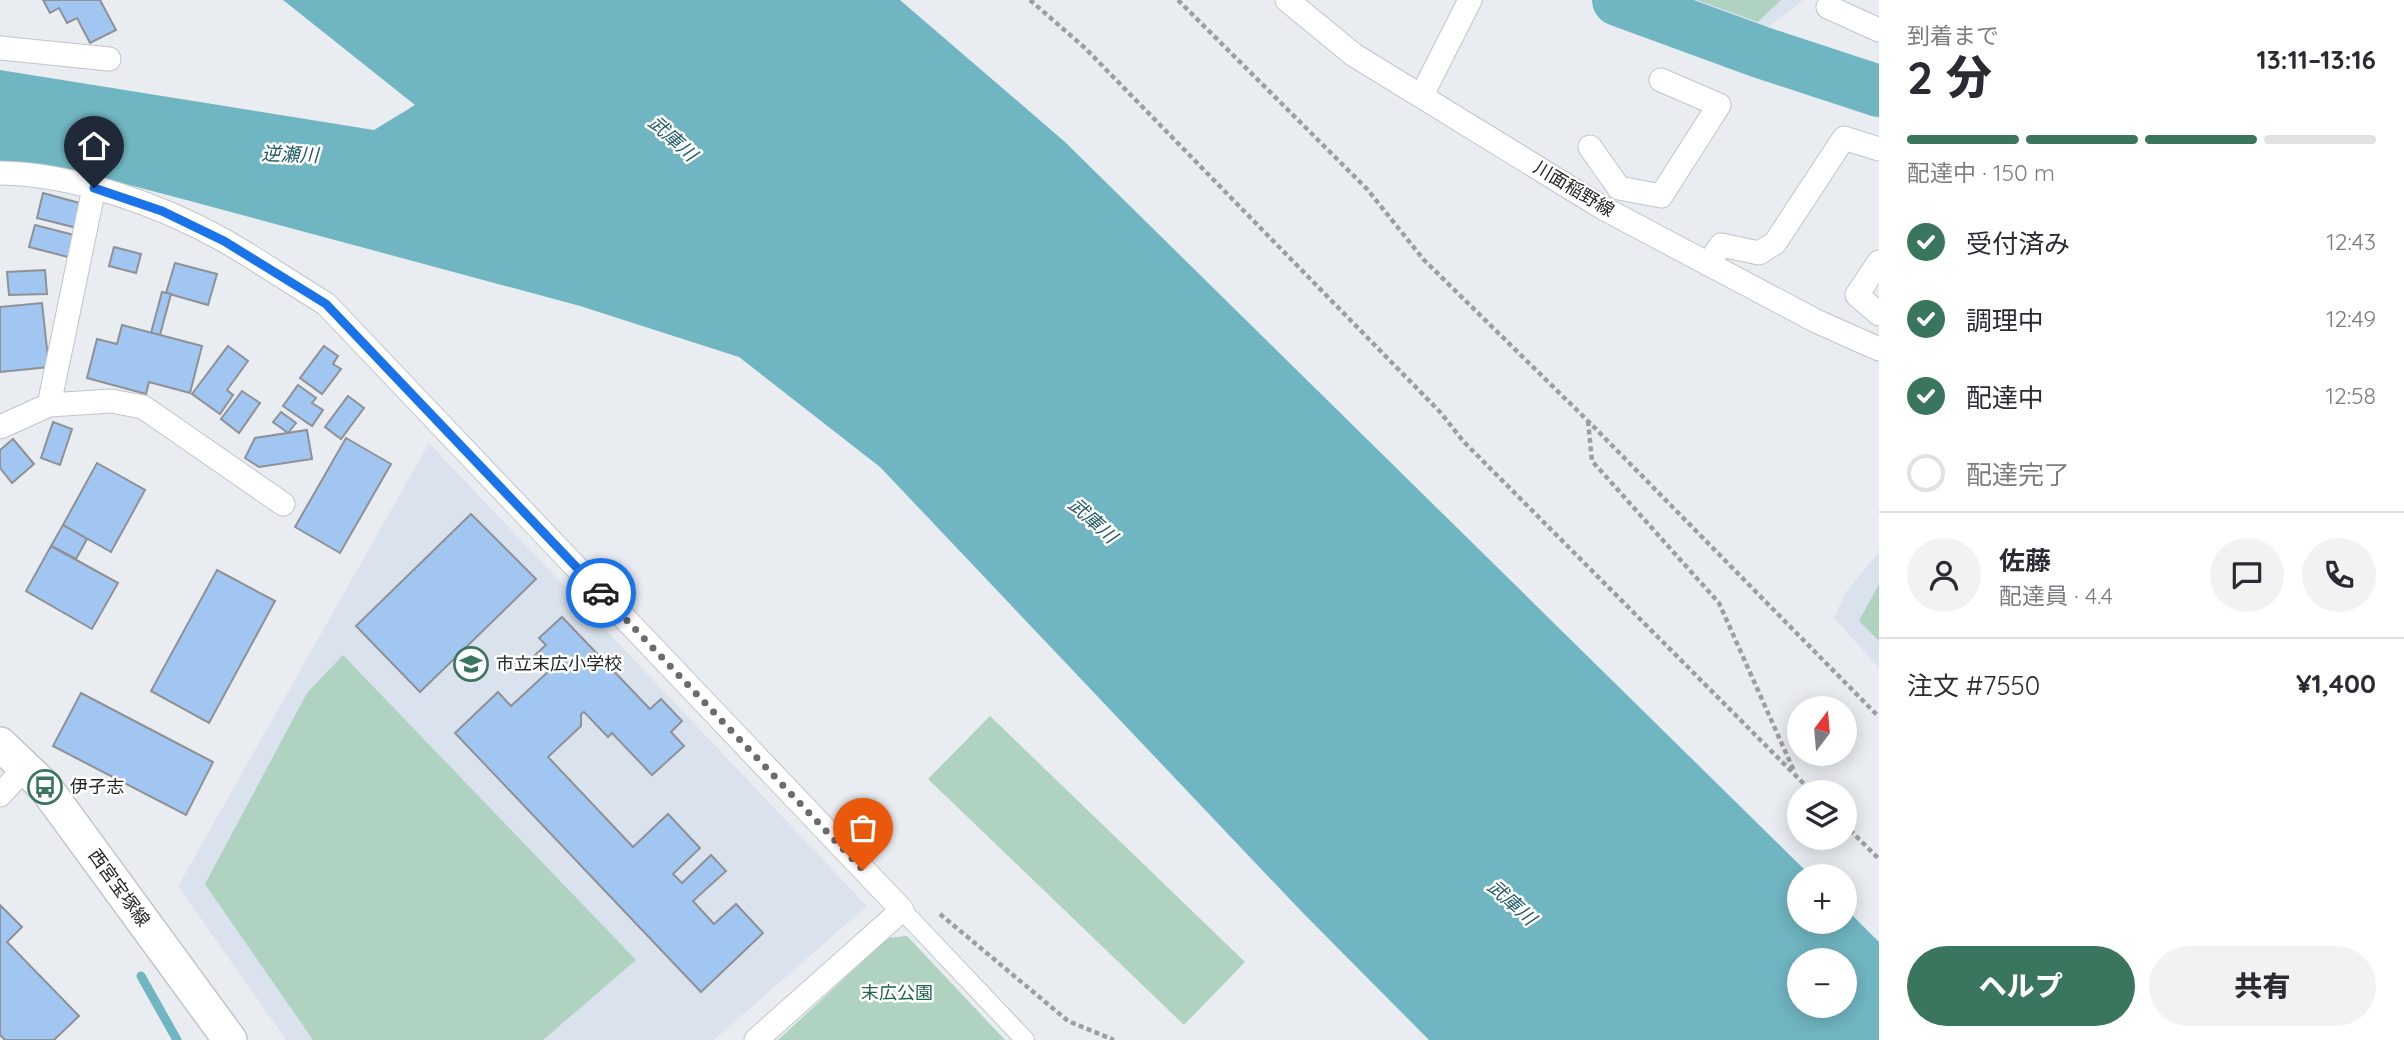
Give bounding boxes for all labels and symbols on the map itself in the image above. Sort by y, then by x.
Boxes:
water label: 武庫川 [644,110,704,167]
pin [64,116,124,188]
water label: 逆瀬川 [261,141,321,167]
street label: 川面稲野線 [1530,156,1619,222]
water label: 武庫川 [1064,492,1124,549]
courier [566,558,636,628]
school or university icon: 市立末広小学校 [452,645,490,683]
place label: 市立末広小学校 [496,652,622,675]
north arrow [1787,696,1857,766]
bus stop icon: 伊孑志 [26,768,64,806]
place label: 伊孑志 [70,775,124,798]
pin [833,798,893,870]
street label: 西宮宝塚線 [84,845,155,931]
water label: 武庫川 [1483,874,1543,931]
park label: 末広公園 [861,981,933,1004]

